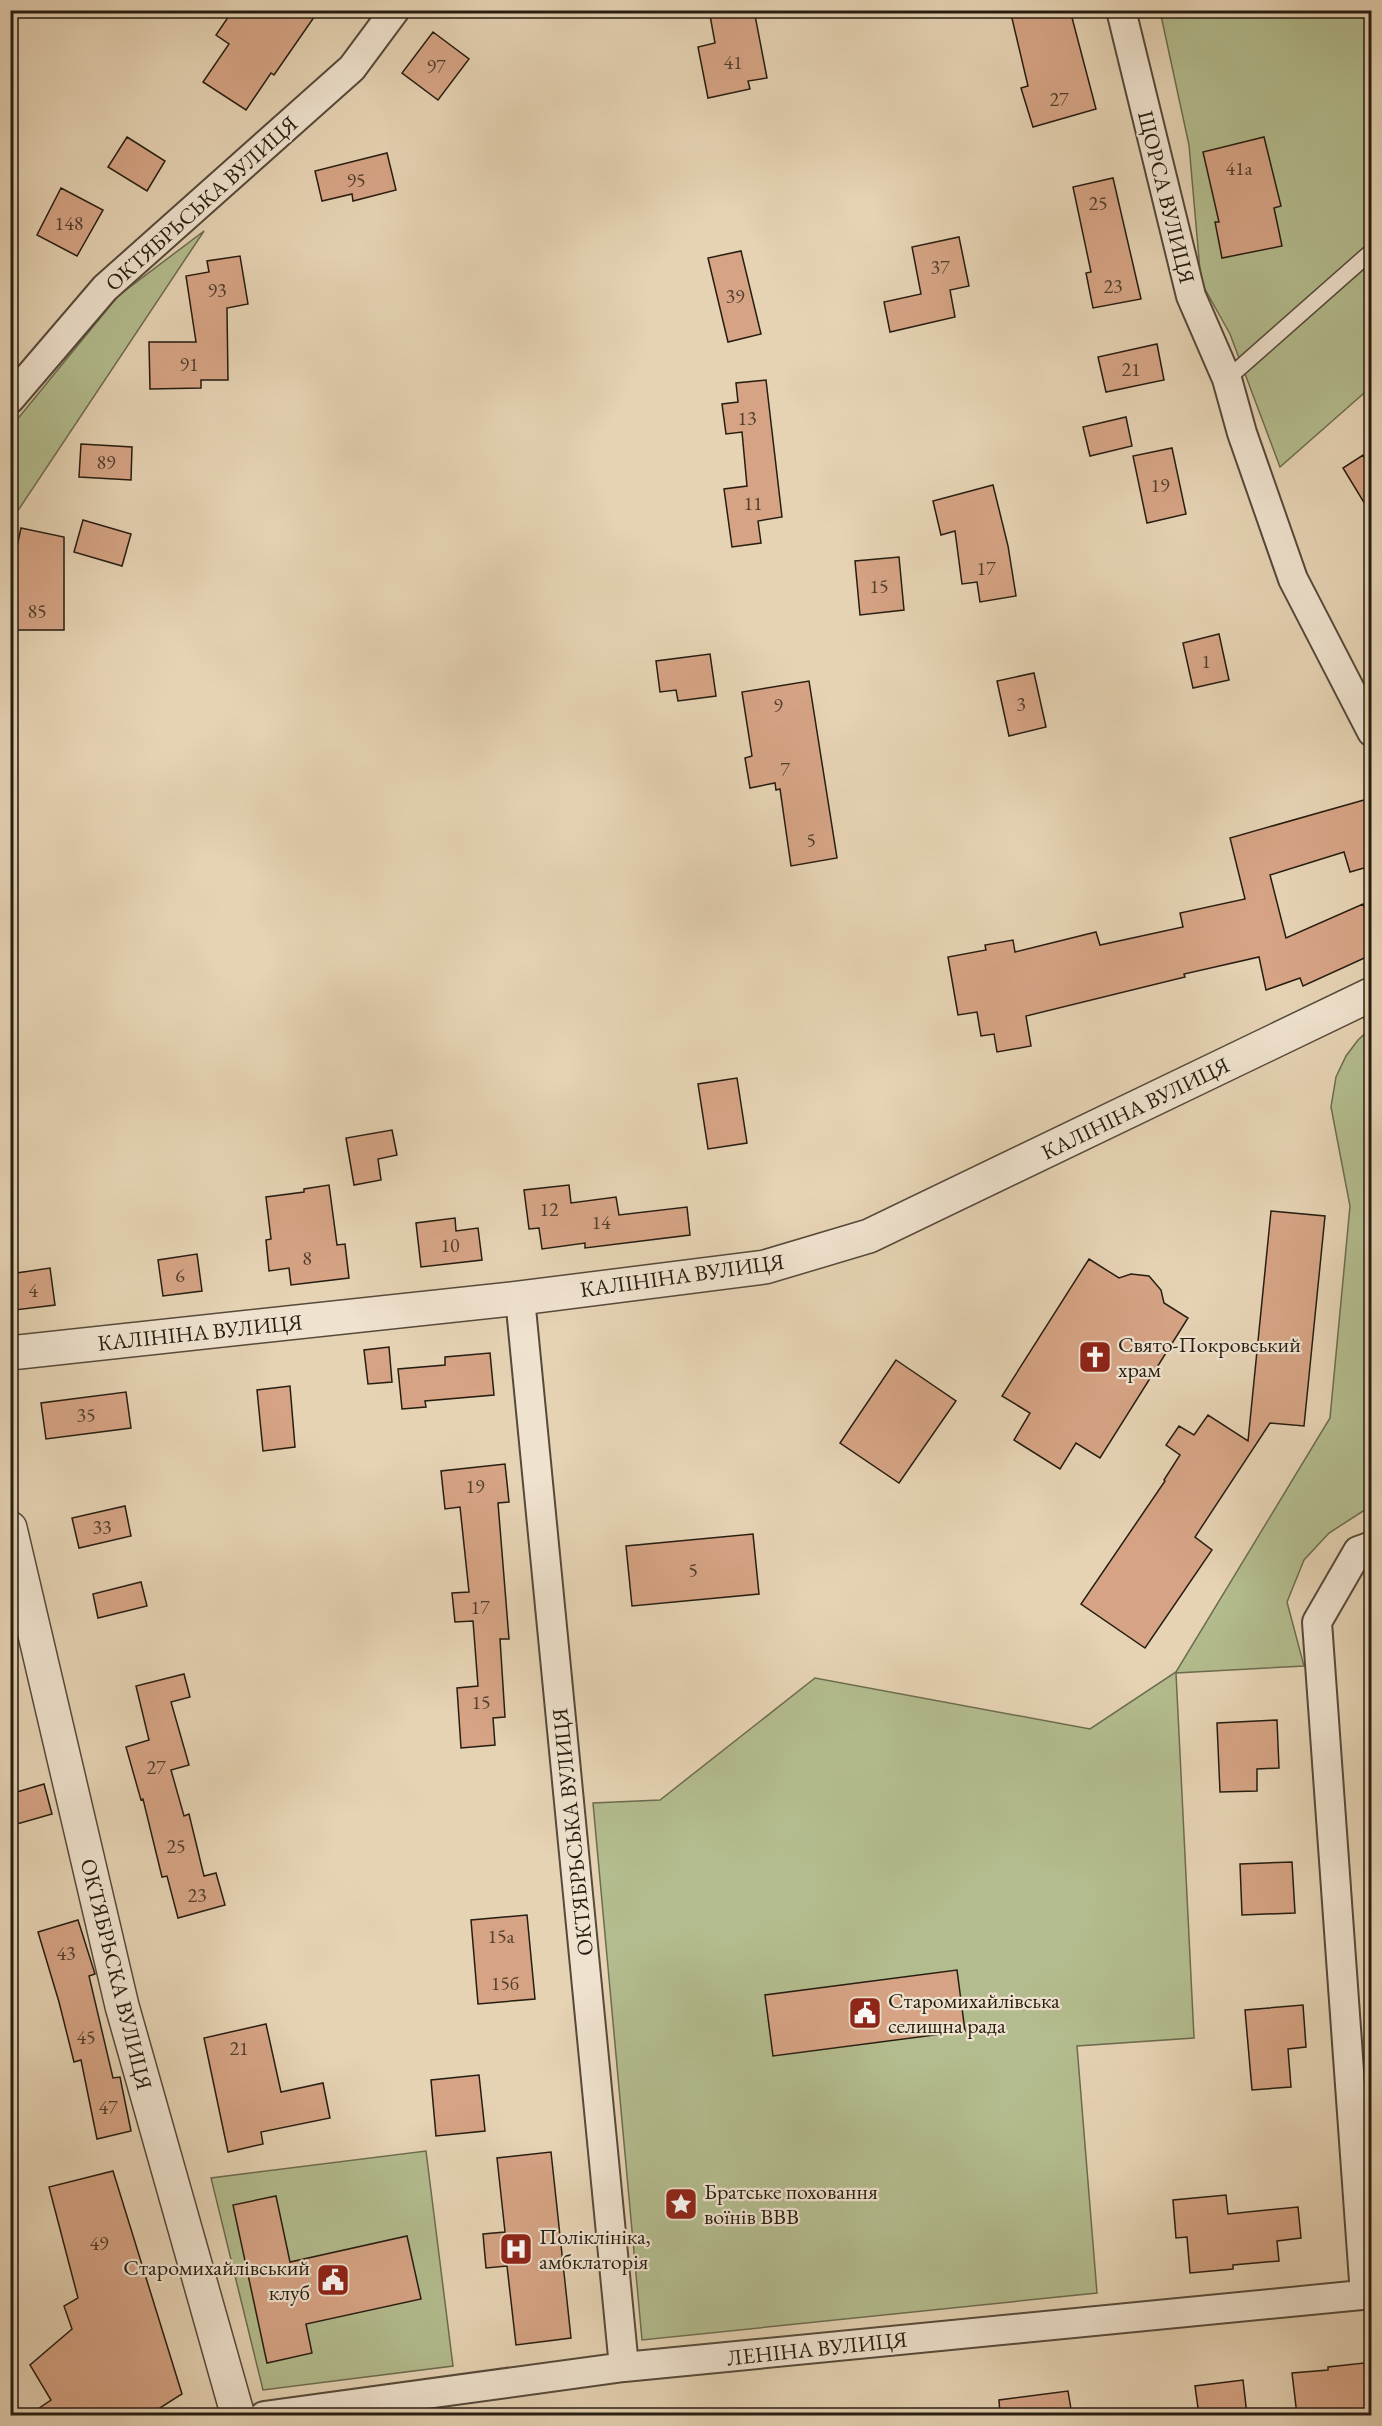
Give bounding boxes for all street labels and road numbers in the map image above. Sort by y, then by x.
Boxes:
street label: ЩОРСА ВУЛИЦЯ [1131,108,1202,287]
street label: ОКТЯБРЬСЬКА ВУЛИЦЯ [99,109,304,298]
street label: КАЛІНІНА ВУЛИЦЯ [1036,1050,1234,1167]
street label: КАЛІНІНА ВУЛИЦЯ [578,1247,786,1304]
street label: КАЛІНІНА ВУЛИЦЯ [96,1307,304,1358]
street label: ОКТЯБРЬСЬКА ВУЛИЦЯ [545,1706,600,1957]
street label: ОКТЯБРЬСКА ВУЛИЦЯ [74,1856,159,2093]
street label: ЛЕНІНА ВУЛИЦЯ [726,2325,909,2372]

